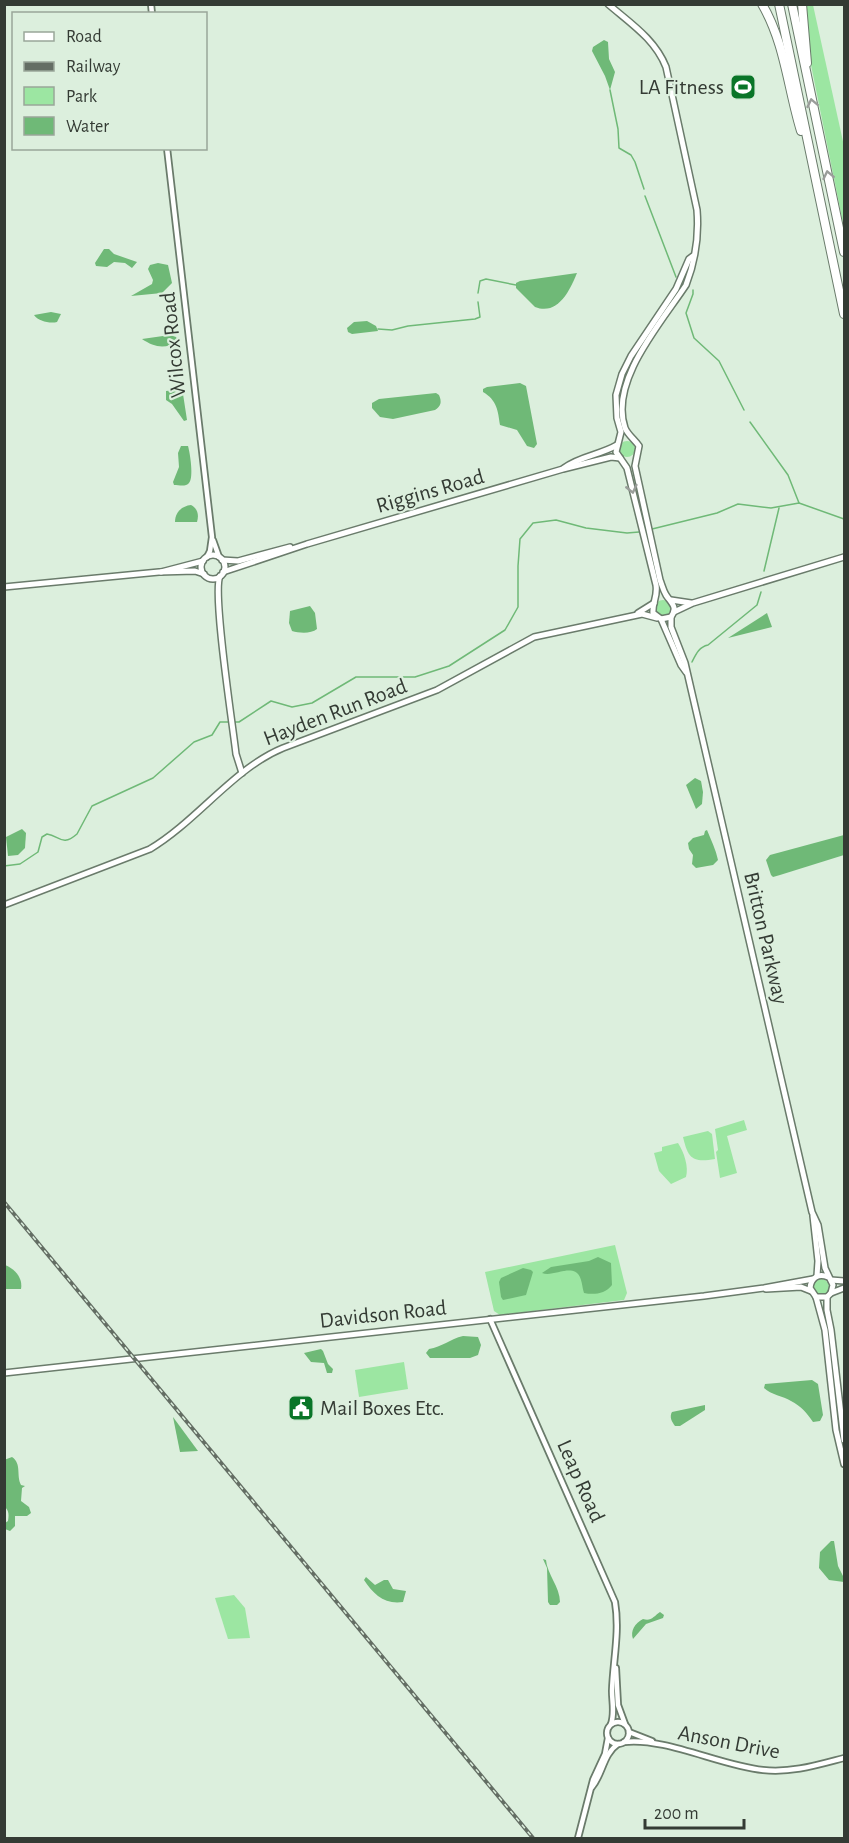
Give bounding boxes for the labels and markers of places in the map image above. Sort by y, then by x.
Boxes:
sports icon: LA Fitness [728,72,758,102]
place label: LA Fitness [639,76,724,98]
public building icon: Mail Boxes Etc. [286,1393,316,1423]
place label: Mail Boxes Etc. [320,1397,445,1419]

